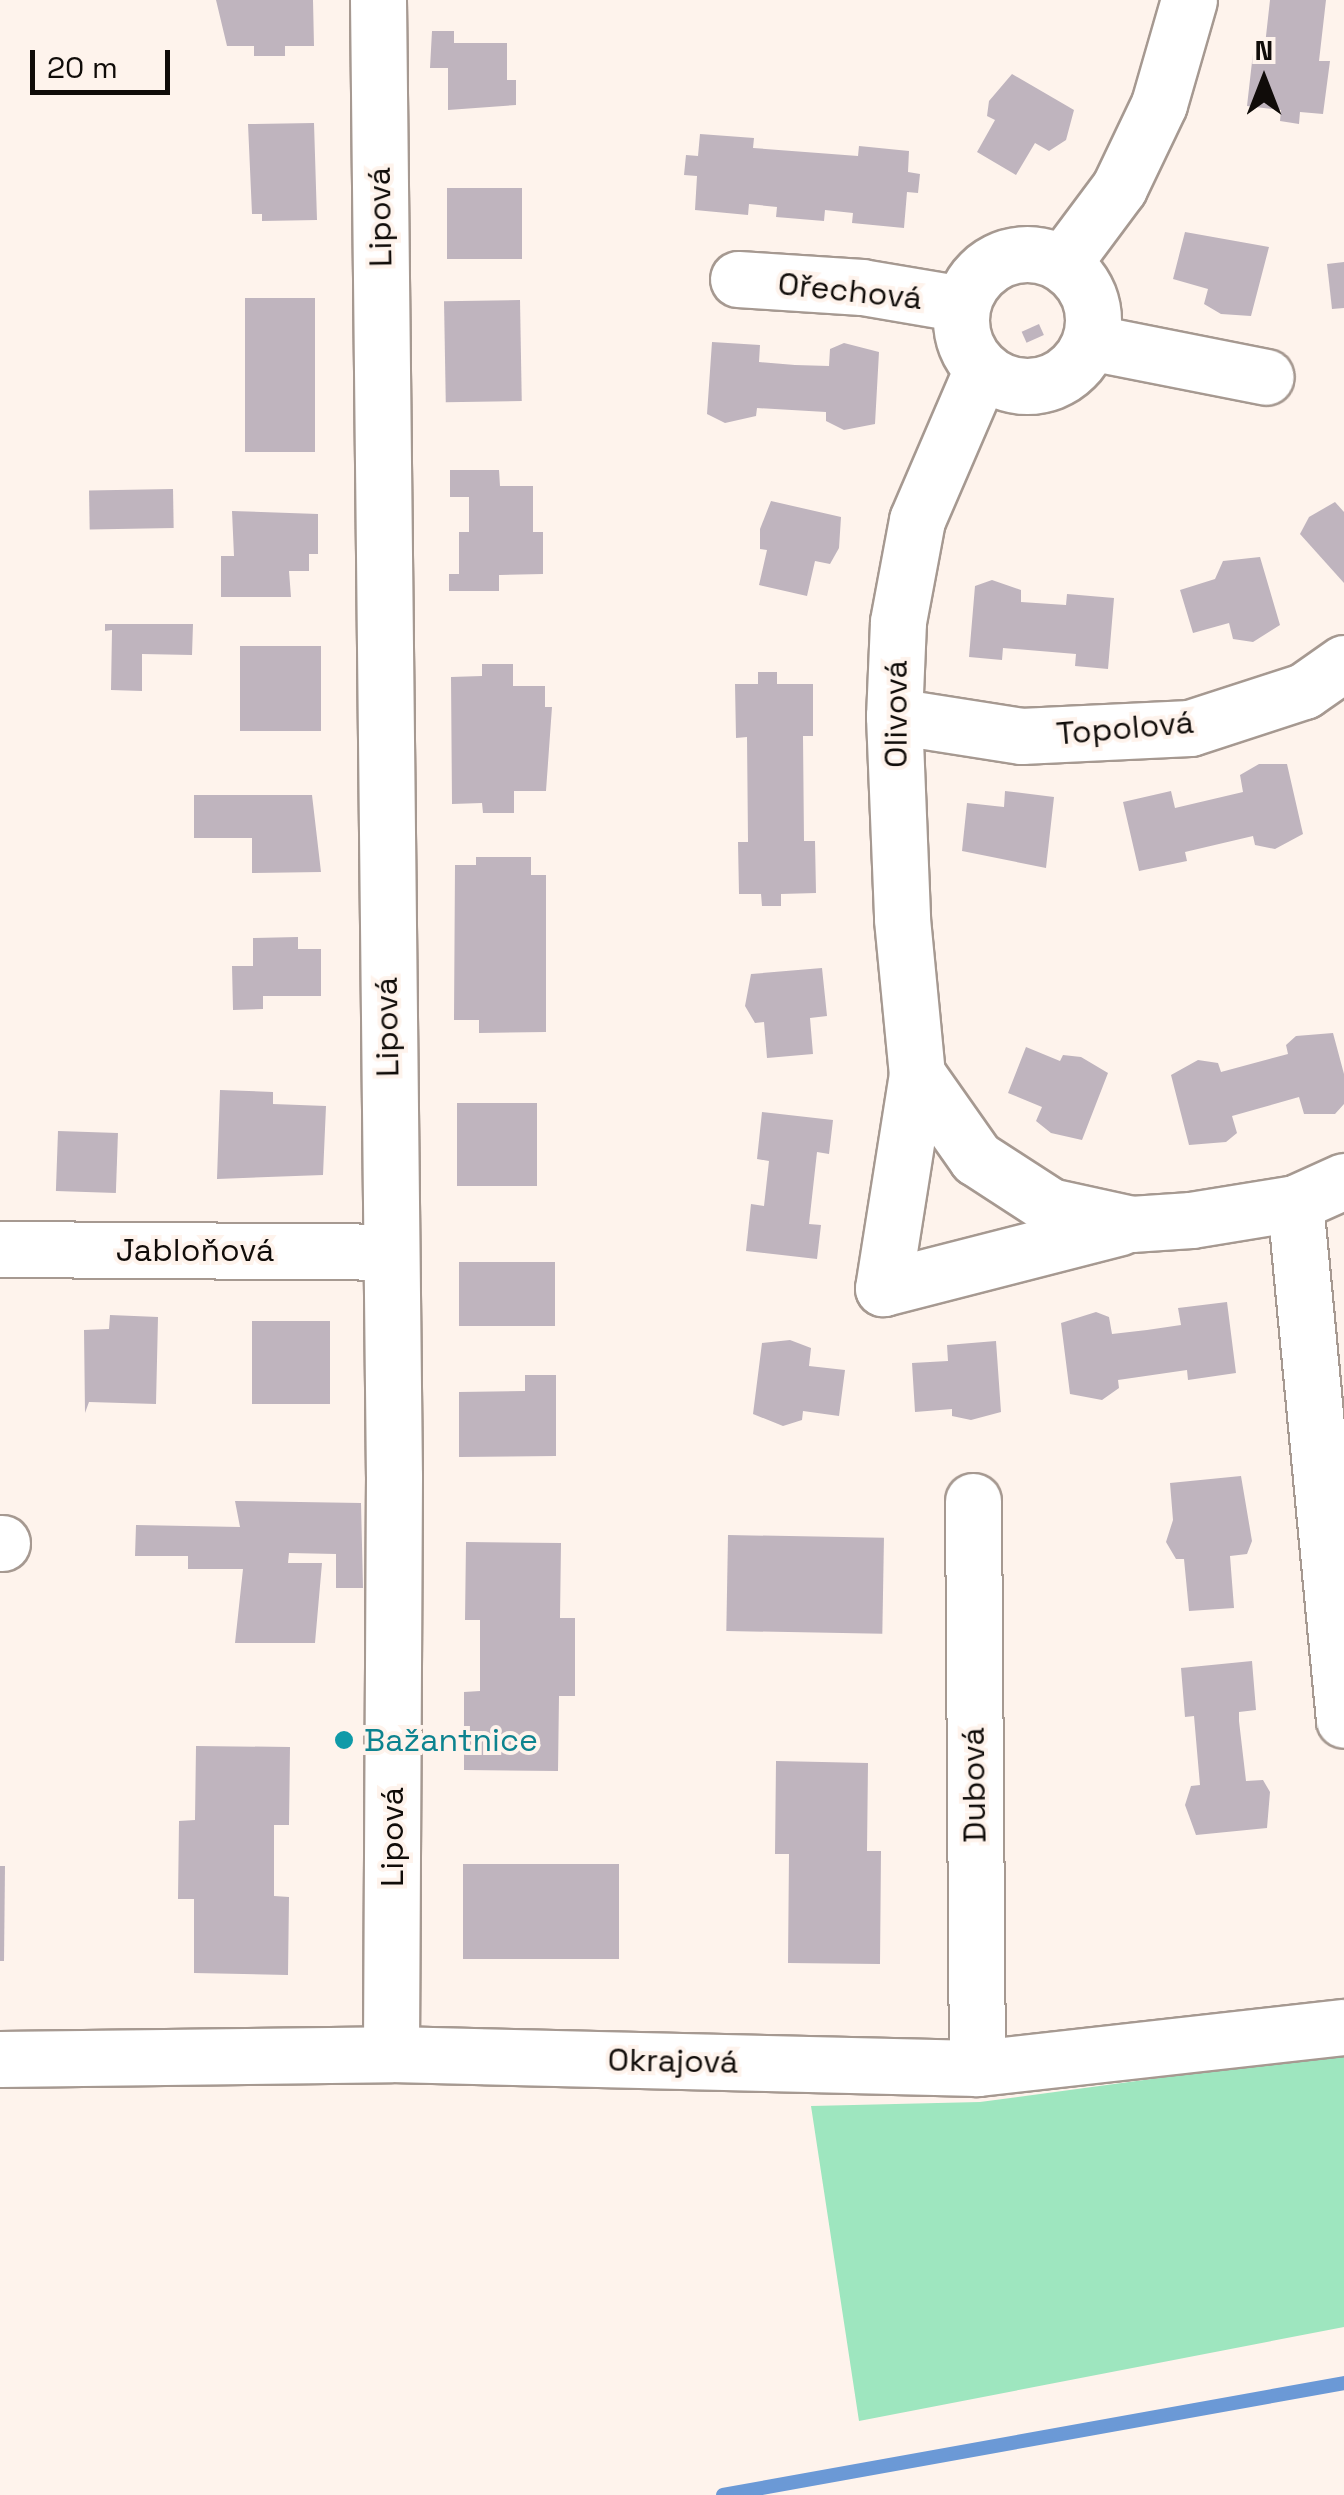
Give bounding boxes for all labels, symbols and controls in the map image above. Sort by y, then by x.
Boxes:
scale bar [35,30,175,92]
north arrow [1214,30,1314,130]
text: N [1255,32,1273,68]
text: 20 m [47,48,118,87]
street label: Lipová [360,167,400,267]
street label: Ořechová [776,264,924,318]
street label: Olivová [877,660,915,768]
street label: Topolová [1055,703,1195,753]
street label: Lipová [367,977,407,1077]
street label: Jabloňová [116,1231,274,1269]
place label: Bažantnice [364,1721,538,1759]
street label: Dubová [954,1727,994,1843]
marker: Bažantnice [333,1729,355,1751]
street label: Lipová [373,1787,411,1887]
street label: Okrajová [607,2041,739,2081]

